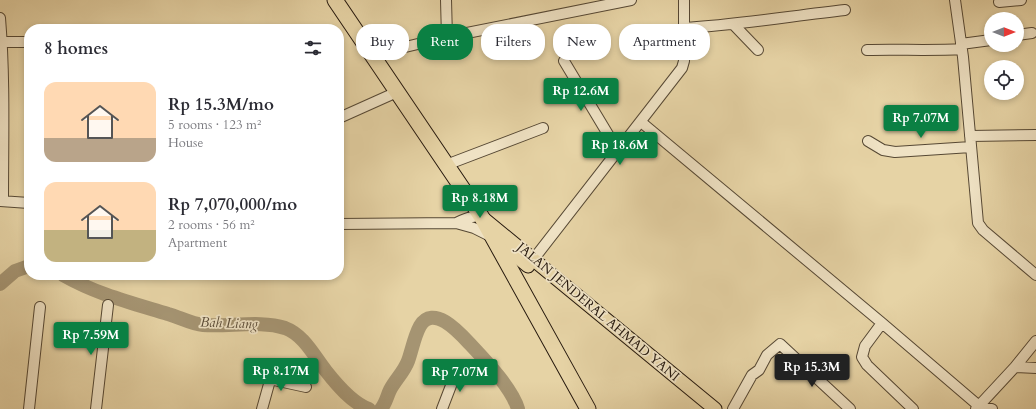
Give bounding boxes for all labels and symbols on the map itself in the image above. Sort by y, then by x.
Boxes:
north arrow [984,12,1024,52]
pin: Rp 12.6M [540,78,622,112]
pin: Rp 7.07M [880,105,962,139]
pin: Rp 18.6M [579,132,661,166]
pin: Rp 8.18M [439,185,521,219]
street label: JALAN JENDERAL AHMAD YANI [511,237,683,385]
water label: Bah Liang [200,312,259,334]
pin: Rp 7.59M [50,322,132,356]
pin: Rp 15.3M [771,354,853,388]
pin: Rp 8.17M [240,358,322,392]
pin: Rp 7.07M [419,359,501,393]

